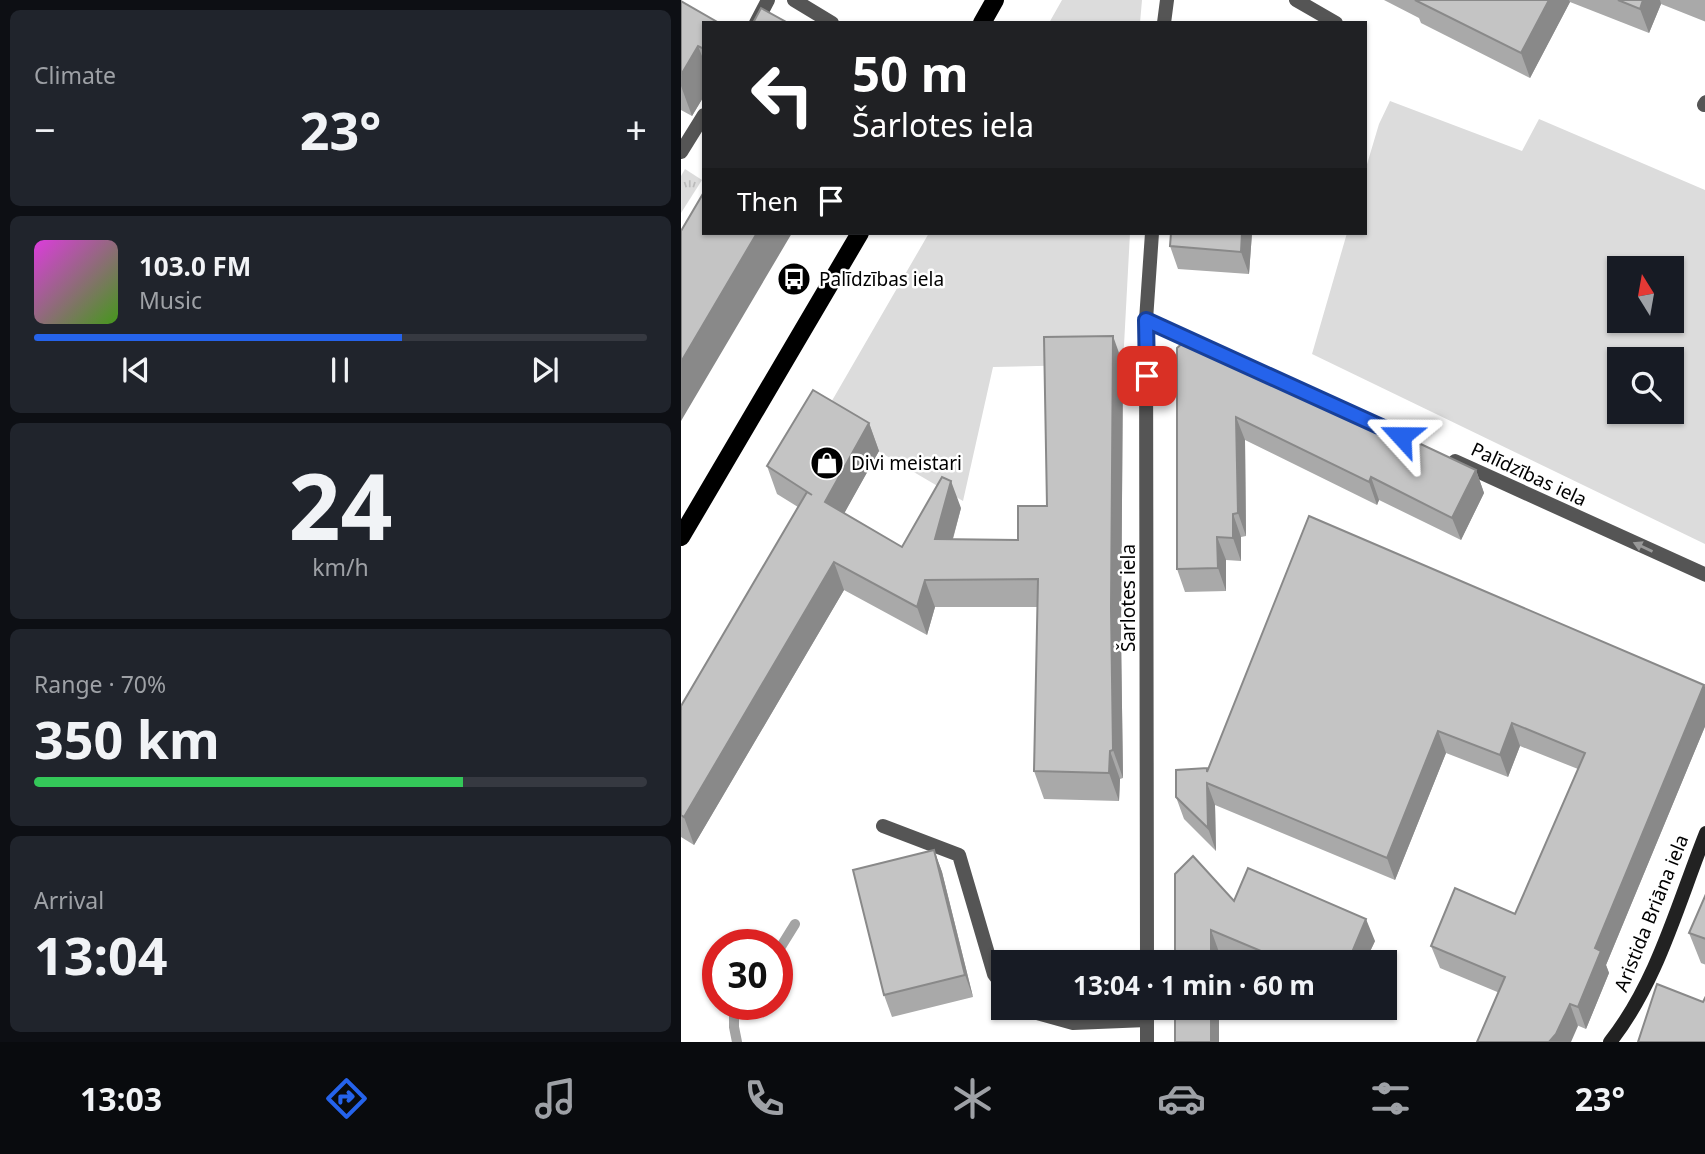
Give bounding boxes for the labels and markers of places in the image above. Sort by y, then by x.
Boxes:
bus stop icon: Palīdzības iela [775,260,813,298]
place label: Palīdzības iela [819,266,944,292]
pin [1117,346,1177,406]
shop icon: Divi meistari [808,444,846,482]
place label: Divi meistari [851,450,962,476]

